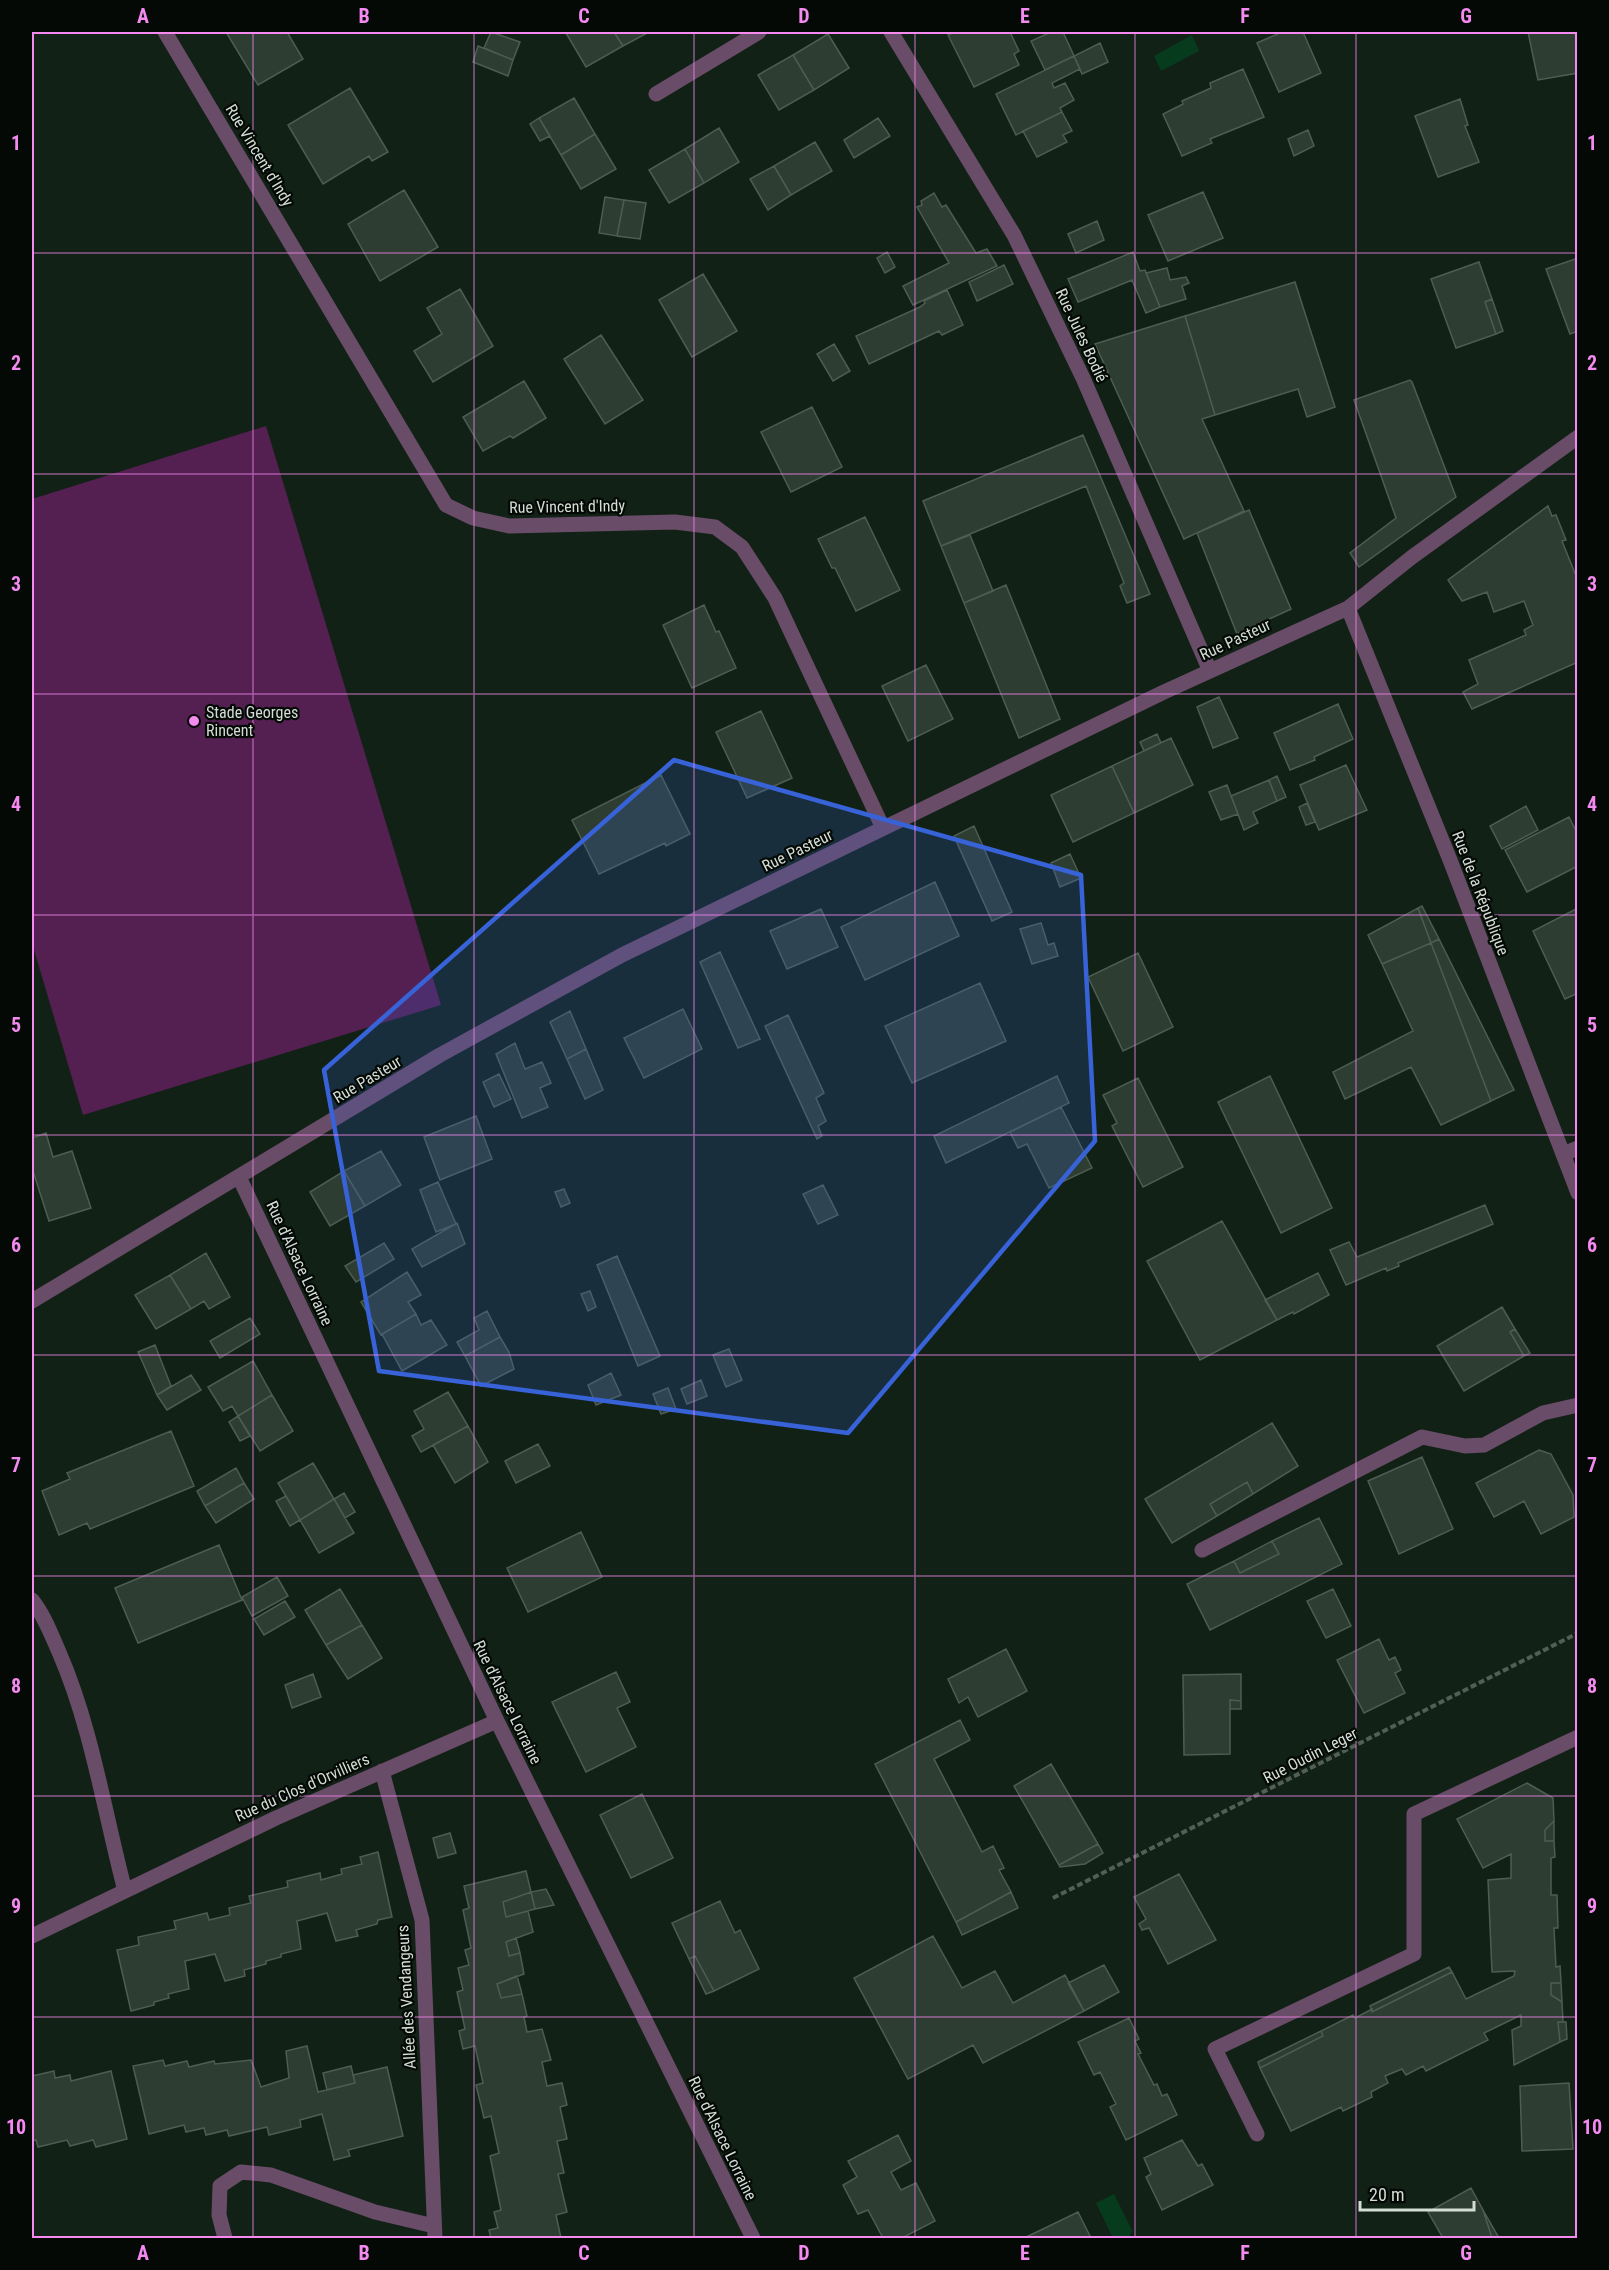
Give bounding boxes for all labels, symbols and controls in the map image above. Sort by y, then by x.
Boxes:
text: A [137,4,149,28]
text: B [358,4,370,28]
text: C [578,4,590,28]
text: D [798,4,810,28]
text: E [1020,4,1030,28]
text: F [1240,4,1250,28]
text: G [1460,4,1472,28]
street label: Rue Vincent d'Indy [222,101,298,210]
text: 1 [11,131,21,155]
text: 1 [1587,131,1597,155]
street label: Rue Jules Bodié [1052,285,1111,385]
text: 2 [11,351,21,375]
text: 2 [1587,351,1597,375]
street label: Rue Vincent d'Indy [509,496,625,517]
text: 3 [11,572,21,596]
text: 3 [1587,572,1597,596]
street label: Rue Pasteur [1197,615,1274,664]
place label: Stade Georges Rincent [206,703,298,740]
marker: Stade Georges Rincent [187,714,201,728]
text: 4 [11,792,21,816]
text: 4 [1587,792,1597,816]
street label: Rue Pasteur [759,825,836,876]
street label: Rue de la République [1448,828,1513,958]
text: 5 [11,1013,21,1037]
text: 5 [1587,1013,1597,1037]
street label: Rue Pasteur [330,1052,405,1107]
street label: Rue d'Alsace Lorraine [262,1198,337,1329]
text: 6 [11,1233,21,1257]
text: 6 [1587,1233,1597,1257]
text: 7 [11,1453,21,1477]
text: 7 [1587,1453,1597,1477]
street label: Rue d'Alsace Lorraine [469,1637,546,1767]
text: 8 [11,1674,21,1698]
text: 8 [1587,1674,1597,1698]
street label: Rue Oudin Leger [1260,1724,1361,1787]
street label: Rue du Clos d'Orvilliers [232,1749,372,1826]
text: 9 [11,1894,21,1918]
text: 9 [1587,1894,1597,1918]
street label: Allée des Vendangeurs [393,1924,420,2069]
street label: Rue d'Alsace Lorraine [684,2073,761,2203]
text: 10 [6,2115,26,2139]
text: 10 [1582,2115,1602,2139]
scale bar [1360,2174,1474,2212]
text: 20 m [1369,2184,1404,2205]
text: A [137,2241,149,2265]
text: B [358,2241,370,2265]
text: C [578,2241,590,2265]
text: D [798,2241,810,2265]
text: E [1020,2241,1030,2265]
text: F [1240,2241,1250,2265]
text: G [1460,2241,1472,2265]

